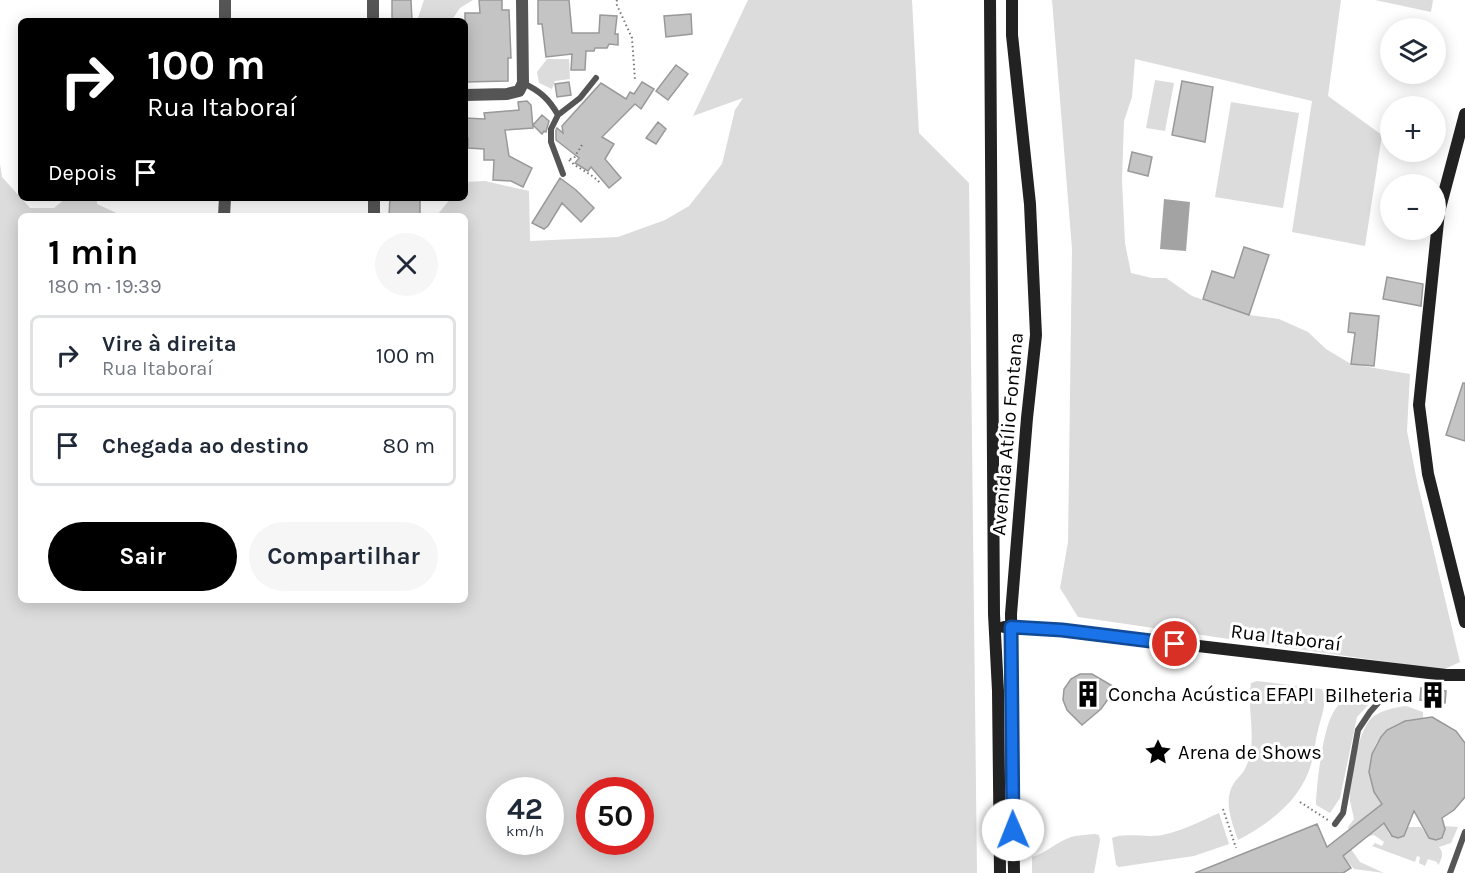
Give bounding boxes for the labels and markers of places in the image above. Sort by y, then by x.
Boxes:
pin [1149,618,1200,669]
building icon: Concha Acústica EFAPI [1073,679,1103,709]
building icon: Bilheteria [1418,680,1448,710]
place label: Concha Acústica EFAPI [1108,683,1314,706]
place label: Bilheteria [1325,684,1413,707]
place icon: Arena de Shows [1143,737,1173,767]
place label: Arena de Shows [1178,741,1322,764]

